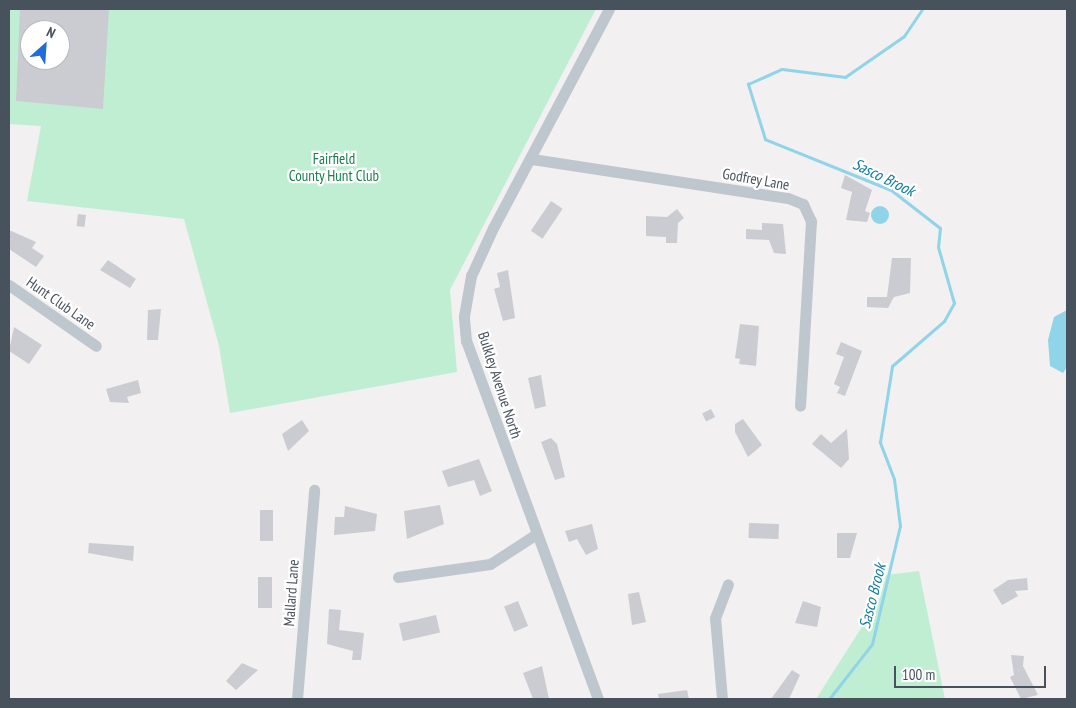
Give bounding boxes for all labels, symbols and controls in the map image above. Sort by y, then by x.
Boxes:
north arrow [20,20,70,70]
text: N [44,23,58,42]
park label: Fairfield County Hunt Club [289,149,379,184]
water label: Sasco Brook [850,154,918,200]
street label: Godfrey Lane [721,164,791,194]
street label: Hunt Club Lane [23,273,99,333]
street label: Bulkley Avenue North [474,329,526,441]
street label: Mallard Lane [280,559,302,627]
water label: Sasco Brook [855,561,889,631]
scale bar [896,656,1048,688]
text: 100 m [902,665,935,684]

